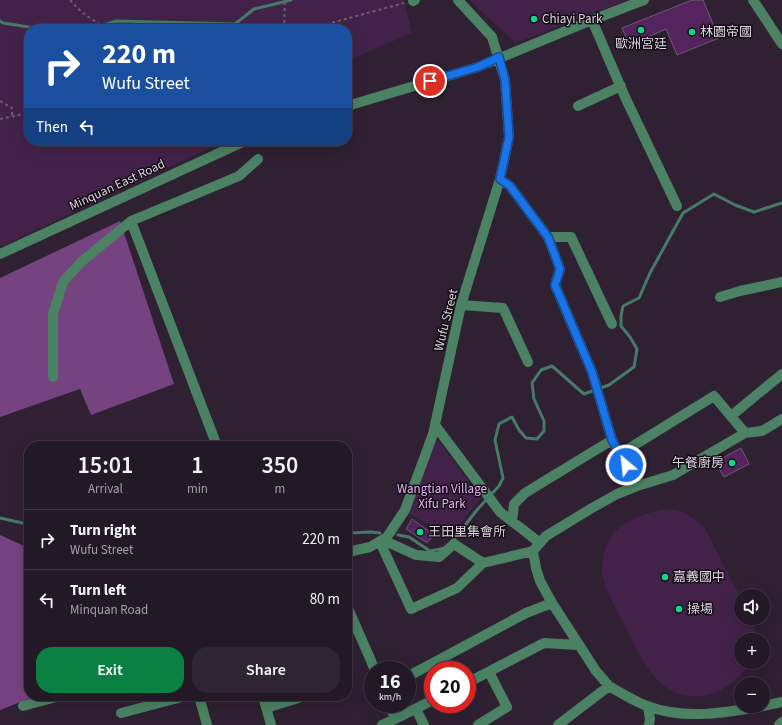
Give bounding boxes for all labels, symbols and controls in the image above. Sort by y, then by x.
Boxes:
place label: Chiayi Park [542,10,603,28]
marker: Chiayi Park [529,14,539,24]
place label: 林園帝國 [700,23,752,41]
marker: 歐洲宮廷 [636,25,646,35]
marker: 林園帝國 [687,27,697,37]
text: 220 m [102,34,176,74]
place label: 歐洲宮廷 [615,35,667,53]
icon: right [36,40,88,92]
pin [413,64,447,98]
icon: arrive [419,70,441,92]
text: Wufu Street [102,71,190,96]
icon: left [76,116,98,138]
text: Then [36,117,68,138]
street label: Minquan East Road [66,155,168,215]
street label: Wufu Street [430,287,463,353]
position arrow [605,444,647,486]
text: 15:01 [78,448,133,483]
text: 1 [191,448,204,483]
text: 350 [262,448,298,483]
place label: 午餐廚房 [672,454,724,472]
marker: 午餐廚房 [727,458,737,468]
text: Arrival [88,480,123,498]
text: min [187,480,208,498]
text: m [275,480,285,498]
park label: Wangtian Village Xifu Park [397,480,487,513]
text: Turn right [70,520,136,541]
place label: 王田里集會所 [428,523,506,541]
marker: 王田里集會所 [415,527,425,537]
icon: right [36,529,58,551]
text: 220 m [302,529,340,550]
text: Wufu Street [70,541,133,559]
place label: 嘉義國中 [673,568,725,586]
marker: 嘉義國中 [660,572,670,582]
text: Turn left [70,580,126,601]
icon: left [36,589,58,611]
text: 80 m [310,589,340,610]
map controls [734,589,770,713]
button: sound [734,589,770,625]
place label: 操場 [687,600,713,618]
text: Minquan Road [70,601,148,619]
marker: 操場 [674,604,684,614]
button: + [734,633,770,669]
button: Exit [36,647,184,693]
button: Share [192,647,340,693]
speed limit sign: 20 [424,661,476,713]
text: 16 [379,668,401,696]
button: − [734,677,770,713]
text: km/h [379,690,401,704]

